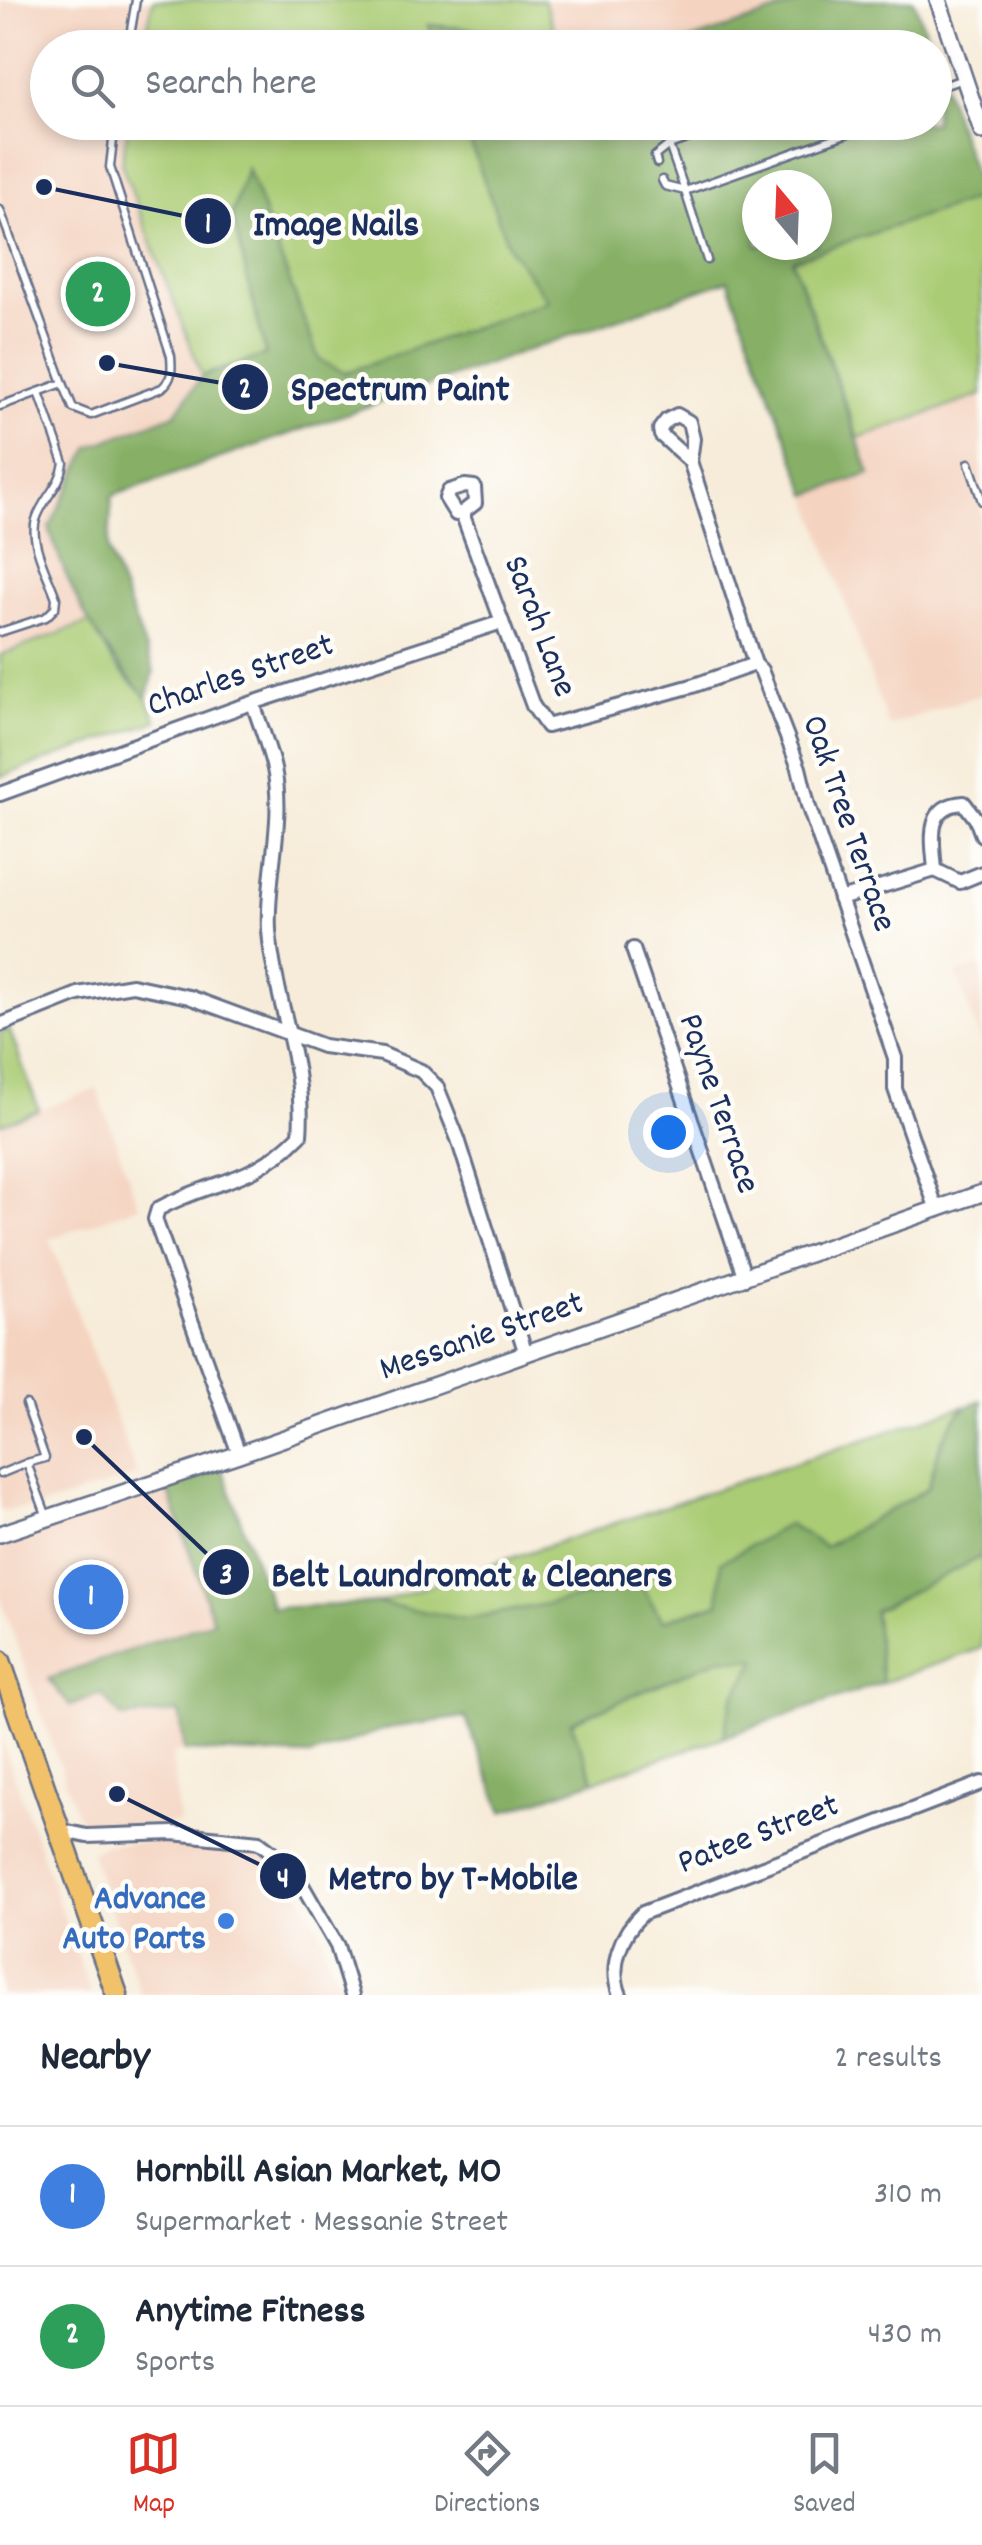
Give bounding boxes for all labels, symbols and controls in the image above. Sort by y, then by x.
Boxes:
search box [30,30,952,140]
icon: search [65,58,120,113]
text: Search here [145,58,317,113]
north arrow [742,170,832,260]
callout: Image Nails [183,187,440,255]
text: Image Nails [253,200,419,255]
text: 1 [205,205,211,248]
pin: 2 [66,256,130,332]
callout: Spectrum Paint [220,353,529,421]
text: Spectrum Paint [290,365,510,420]
text: 2 [238,370,252,413]
street label: Sarah Lane [488,549,588,705]
street label: Charles Street [141,622,341,732]
street label: Oak Tree Terrace [787,709,907,939]
street label: Payne Terrace [663,1007,771,1201]
your location [643,1107,694,1158]
street label: Messanie Street [373,1280,591,1396]
callout: Belt Laundromat & Cleaners [201,1538,693,1606]
text: Belt Laundromat & Cleaners [271,1551,673,1606]
text: 3 [219,1556,233,1599]
pin: 1 [58,1560,124,1634]
street label: Patee Street [671,1782,847,1890]
callout: Metro by T-Mobile [258,1842,598,1910]
text: Metro by T-Mobile [328,1854,578,1909]
text: 4 [277,1860,289,1903]
place label: Advance Auto Parts [62,1876,206,1966]
marker: Advance Auto Parts [215,1910,237,1932]
text: Nearby [40,2030,150,2090]
text: 2 results [835,2037,942,2083]
text: Hornbill Asian Market, MO [135,2146,502,2201]
text: 1 [69,2173,76,2219]
text: 310 m [874,2173,942,2219]
text: Supermarket · Messanie Street [135,2201,508,2247]
text: Anytime Fitness [135,2286,365,2341]
text: 2 [66,2313,79,2359]
text: 430 m [868,2313,942,2359]
text: Sports [135,2341,215,2387]
tab: Map [126,2426,181,2526]
tab: Directions [434,2426,540,2526]
tab: Saved [793,2426,856,2526]

